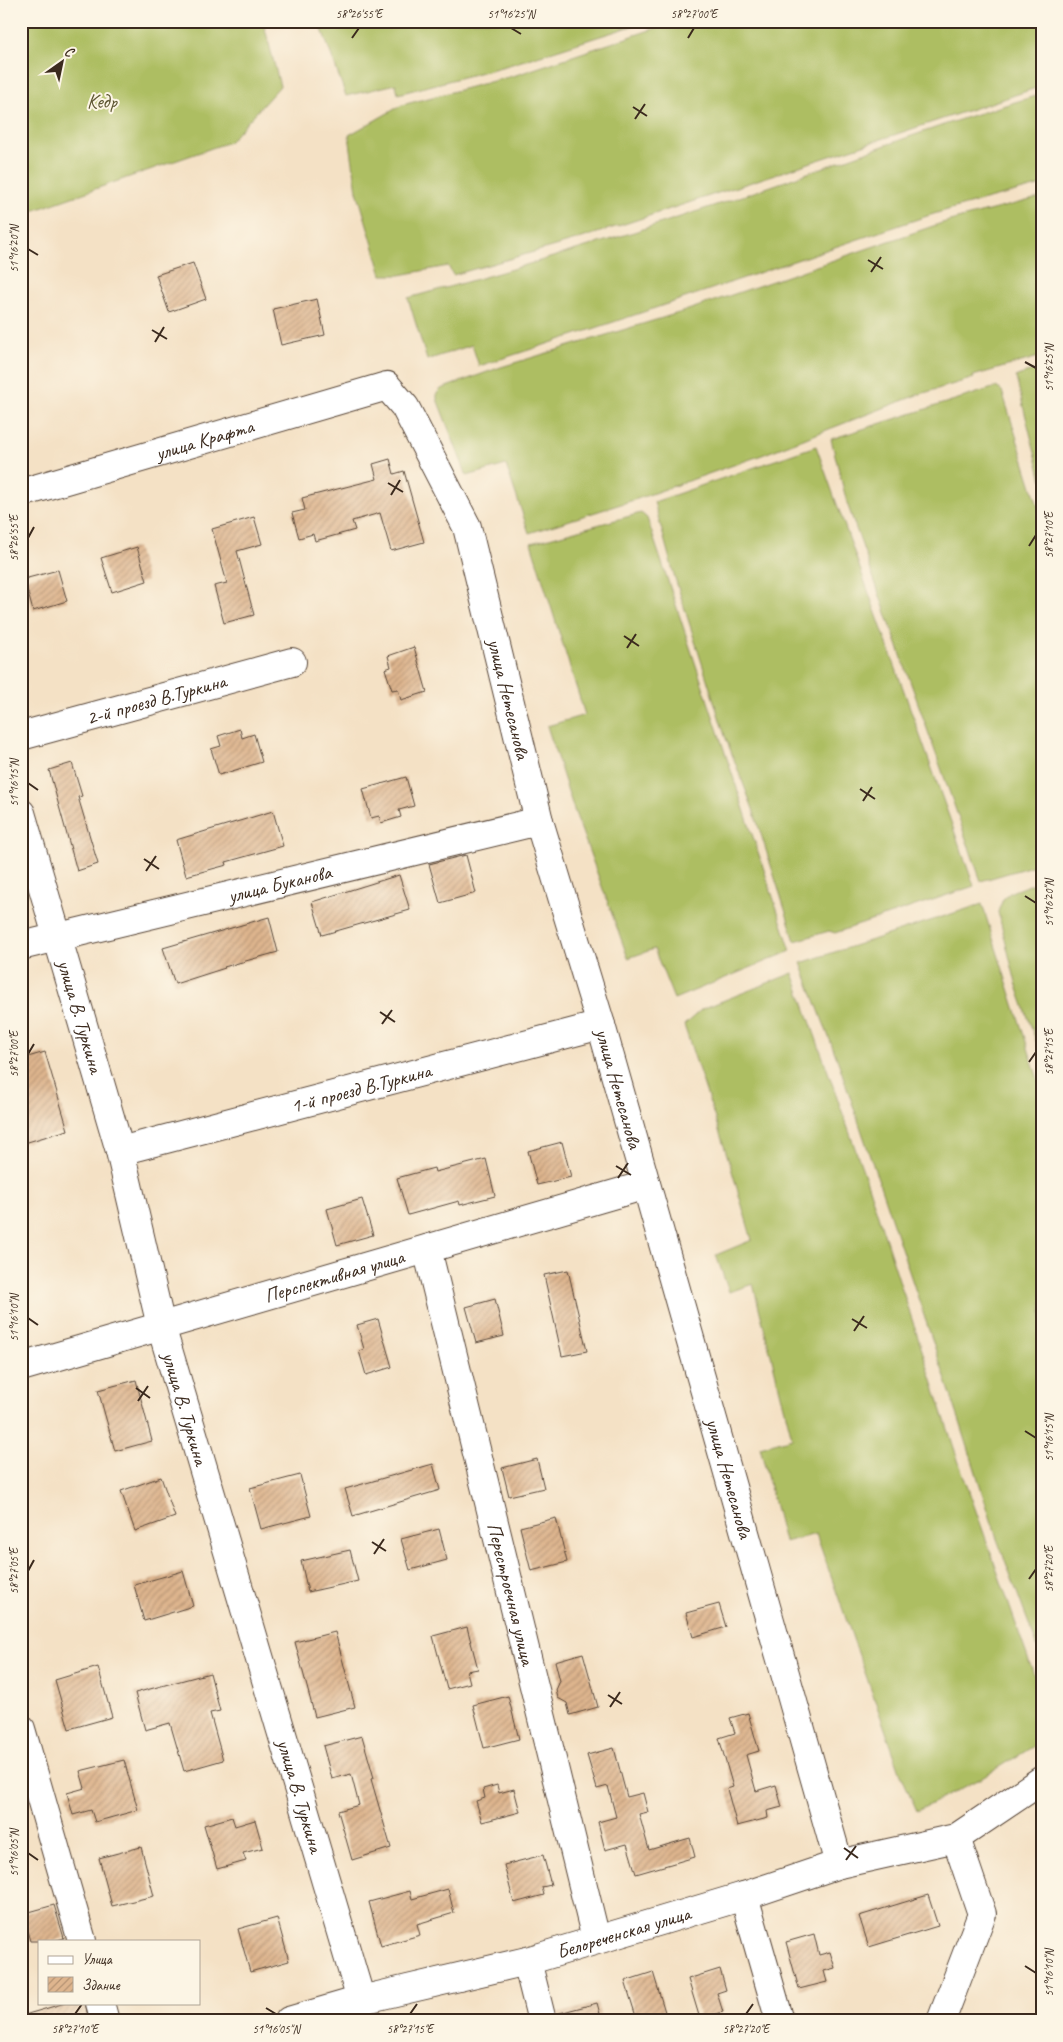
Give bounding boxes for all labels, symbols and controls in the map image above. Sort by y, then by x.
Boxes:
text: 58°26'55"E [336,6,384,22]
text: 51°16'25"N [487,6,536,22]
text: 58°27'00"E [671,6,719,22]
north arrow [38,38,88,88]
text: С [61,43,78,62]
park label: Кедр [87,89,118,114]
text: 51°16'20"N [6,224,22,273]
text: 51°16'25"N [1041,343,1057,392]
street label: улица Крафта [152,413,258,466]
text: 58°27'10"E [1041,510,1057,558]
text: 58°26'55"E [6,513,22,561]
street label: улица Нетесанова [482,635,536,764]
street label: 2-й проезд В.Туркина [83,668,230,730]
text: 51°16'15"N [6,758,22,807]
street label: улица Буканова [224,859,335,908]
text: 51°16'20"N [1041,878,1057,927]
street label: улица В. Туркина [52,956,110,1078]
street label: улица Нетесанова [590,1025,648,1153]
text: 58°27'15"E [1041,1027,1057,1075]
text: 58°27'00"E [6,1029,22,1077]
street label: 1-й проезд В.Туркина [288,1057,435,1118]
street label: Перспективная улица [261,1243,409,1308]
text: 51°16'10"N [6,1293,22,1342]
street label: улица В. Туркина [157,1348,215,1470]
text: 51°16'15"N [1041,1413,1057,1462]
street label: улица Нетесанова [700,1414,759,1543]
street label: Перестроечная улица [482,1520,541,1669]
text: 58°27'20"E [1041,1544,1057,1592]
text: 58°27'05"E [6,1546,22,1594]
street label: улица В. Туркина [272,1735,330,1857]
text: 51°16'05"N [6,1828,22,1877]
street label: Белореченская улица [553,1900,695,1964]
legend [38,1940,200,2004]
text: 51°16'10"N [1041,1948,1057,1997]
text: Улица [82,1950,113,1969]
text: Здание [82,1976,121,1995]
text: 58°27'10"E [52,2021,100,2037]
text: 51°16'05"N [252,2021,301,2037]
text: 58°27'15"E [387,2021,435,2037]
text: 58°27'20"E [723,2021,771,2037]

